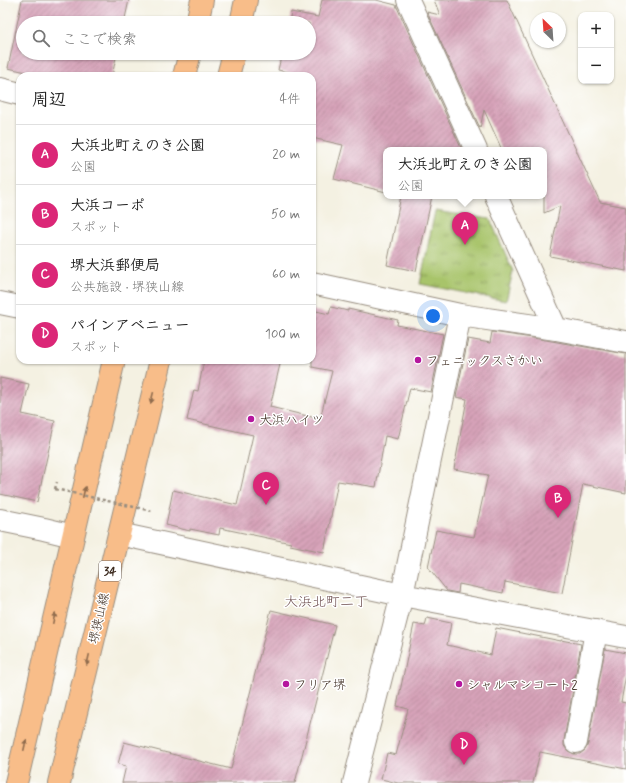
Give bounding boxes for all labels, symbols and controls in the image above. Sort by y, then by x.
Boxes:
north arrow [530,12,566,48]
map controls [578,12,614,84]
button: + [578,12,614,48]
search box [16,16,316,60]
icon: search [30,27,52,49]
text: ここで検索 [62,30,137,50]
button: − [578,48,614,84]
text: 周辺 [32,89,66,111]
text: 4件 [279,91,300,108]
text: 大浜北町えのき公園 [70,136,205,156]
text: A [41,146,49,163]
text: 20 m [272,146,300,163]
popup [383,147,547,199]
text: 大浜北町えのき公園 [397,155,533,175]
text: 公園 [70,159,96,176]
text: 公園 [397,178,424,195]
text: 大浜コーポ [70,196,145,216]
text: B [41,206,49,223]
text: 50 m [271,206,300,223]
pin: A [452,212,478,245]
text: スポット [70,219,122,236]
text: 堺大浜郵便局 [70,256,160,276]
text: C [40,266,50,283]
text: 60 m [272,266,300,283]
text: 公共施設 · 堺狭山線 [70,279,184,296]
your location [423,306,443,326]
text: パインアベニュー [70,316,190,336]
text: D [41,326,49,343]
text: 100 m [265,326,300,343]
text: スポット [70,339,122,356]
place label: フェニックスさかい [426,353,543,370]
marker: フェニックスさかい [413,355,423,365]
one-way arrow [149,392,155,404]
place label: 大浜ハイツ [259,412,324,429]
marker: 大浜ハイツ [246,414,256,424]
pin: C [253,472,279,505]
pin: B [545,485,571,518]
one-way arrow [81,486,87,498]
road number: 34 [99,561,121,581]
street label: 堺狭山線 [85,590,114,646]
district label: 大浜北町二丁 [284,593,368,611]
one-way arrow [52,612,58,625]
one-way arrow [85,654,91,666]
place label: フリア堺 [294,677,346,694]
place label: シャルマンコート2 [467,677,578,694]
marker: フリア堺 [281,679,291,689]
marker: シャルマンコート2 [454,679,464,689]
pin: D [451,732,477,765]
one-way arrow [22,739,28,751]

